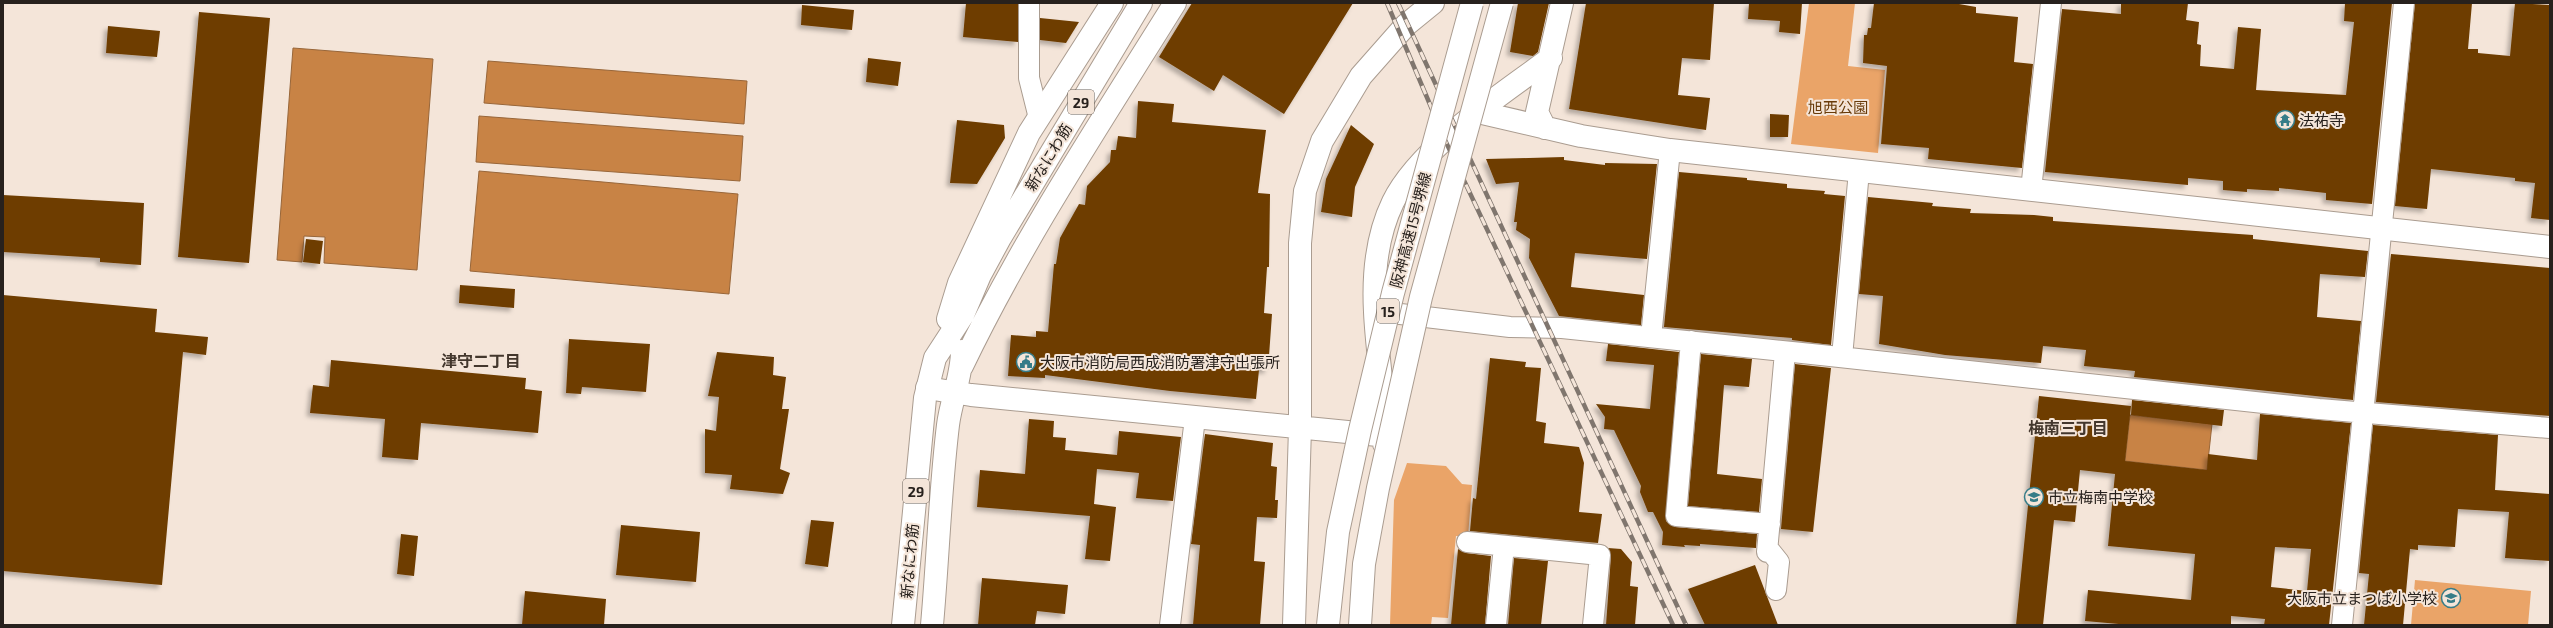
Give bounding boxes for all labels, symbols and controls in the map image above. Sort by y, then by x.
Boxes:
road number: 29 [1068,90,1094,114]
park label: 旭西公園 [1808,98,1868,116]
temple icon: 法祐寺 [2274,109,2296,131]
place label: 法祐寺 [2299,111,2344,129]
street label: 新なにわ筋 [1021,120,1075,194]
street label: 阪神高速15号堺線 [1386,170,1434,290]
road number: 15 [1377,299,1399,323]
district label: 津守二丁目 [441,351,521,370]
public building icon: 大阪市消防局西成消防署津守出張所 [1015,351,1037,373]
place label: 大阪市消防局西成消防署津守出張所 [1040,353,1280,371]
district label: 梅南三丁目 [2028,418,2108,437]
road number: 29 [903,479,929,503]
school or university icon: 市立梅南中学校 [2023,486,2045,508]
place label: 市立梅南中学校 [2048,488,2153,506]
street label: 新なにわ筋 [897,523,921,599]
school or university icon: 大阪市立まつば小学校 [2440,587,2462,609]
place label: 大阪市立まつば小学校 [2287,589,2437,607]

